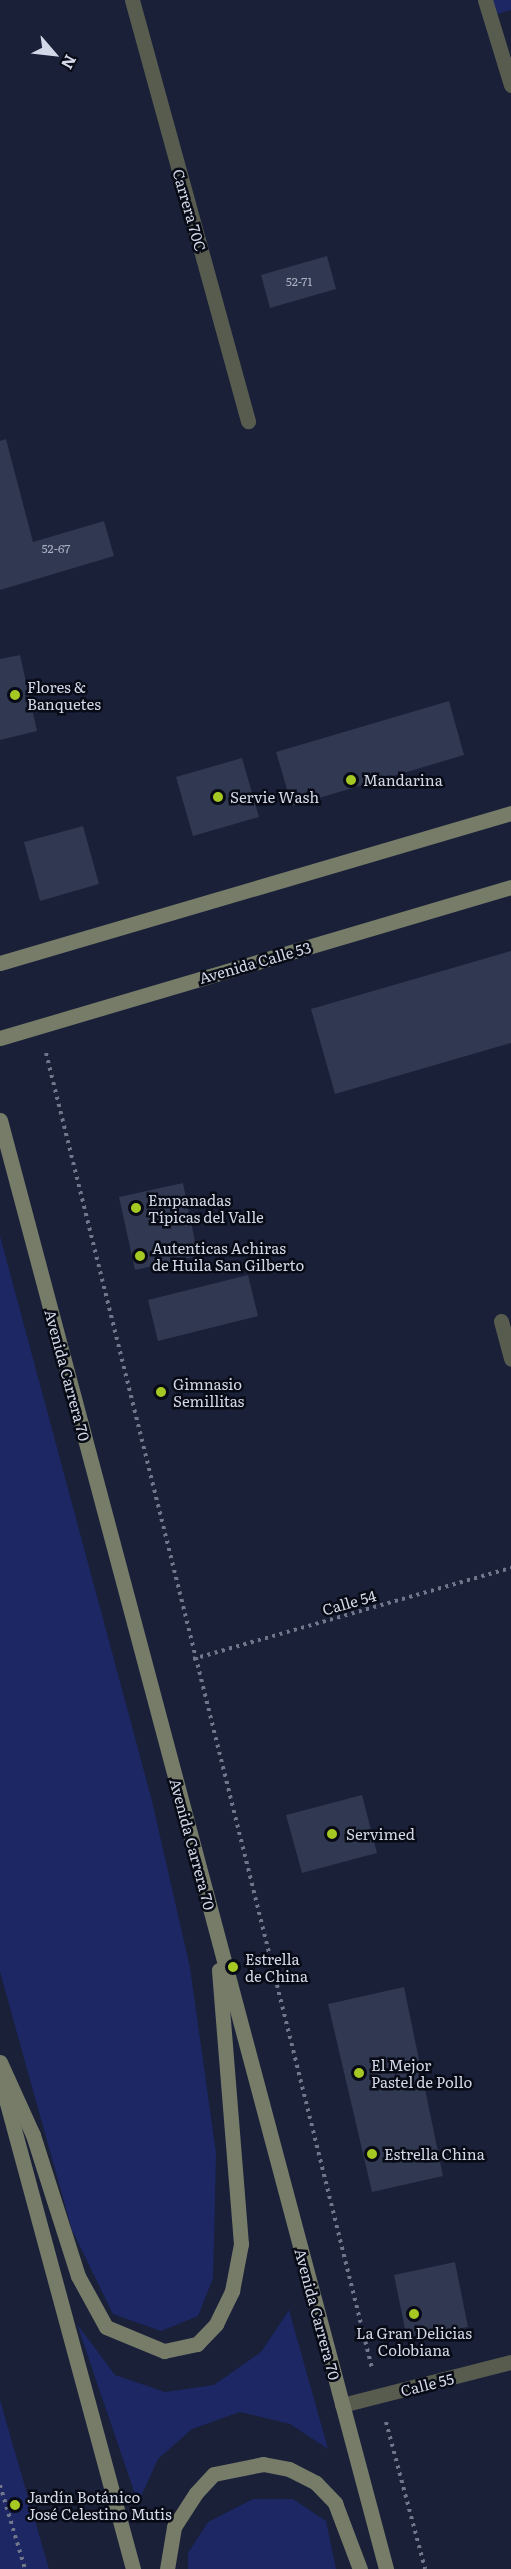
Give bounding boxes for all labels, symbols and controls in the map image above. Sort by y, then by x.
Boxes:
north arrow [24,24,84,84]
text: N [56,51,84,74]
street label: Carrera 70C [170,167,210,253]
house number: 52-71 [286,275,312,289]
house number: 52-67 [42,542,70,556]
place label: Flores & Banquetes [27,677,101,712]
marker: Flores & Banquetes [8,688,22,702]
place label: Mandarina [363,771,443,789]
marker: Mandarina [344,773,358,787]
place label: Servie Wash [230,788,319,806]
marker: Servie Wash [211,790,225,804]
street label: Avenida Calle 53 [197,937,313,987]
place label: Empanadas Típicas del Valle [148,1190,264,1225]
marker: Empanadas Típicas del Valle [129,1201,143,1215]
place label: Autenticas Achiras de Huila San Gilberto [152,1238,304,1273]
marker: Autenticas Achiras de Huila San Gilberto [133,1249,147,1263]
street label: Avenida Carrera 70 [42,1307,94,1443]
place label: Gimnasio Semillitas [173,1374,244,1409]
marker: Gimnasio Semillitas [154,1385,168,1399]
street label: Calle 54 [320,1586,378,1618]
street label: Avenida Carrera 70 [167,1776,219,1912]
marker: Servimed [323,1825,341,1843]
place label: Servimed [346,1825,415,1843]
place label: Estrella de China [245,1949,308,1984]
marker: Estrella de China [226,1960,240,1974]
place label: El Mejor Pastel de Pollo [371,2055,472,2090]
marker: El Mejor Pastel de Pollo [352,2066,366,2080]
place label: Estrella China [384,2145,485,2163]
marker: Estrella China [365,2147,379,2161]
street label: Avenida Carrera 70 [292,2246,344,2382]
marker: La Gran Delicias Colobiana [407,2307,421,2321]
place label: La Gran Delicias Colobiana [356,2323,472,2358]
street label: Calle 55 [398,2369,456,2399]
place label: Jardín Botánico José Celestino Mutis [27,2487,172,2522]
marker: Jardín Botánico José Celestino Mutis [8,2498,22,2512]

